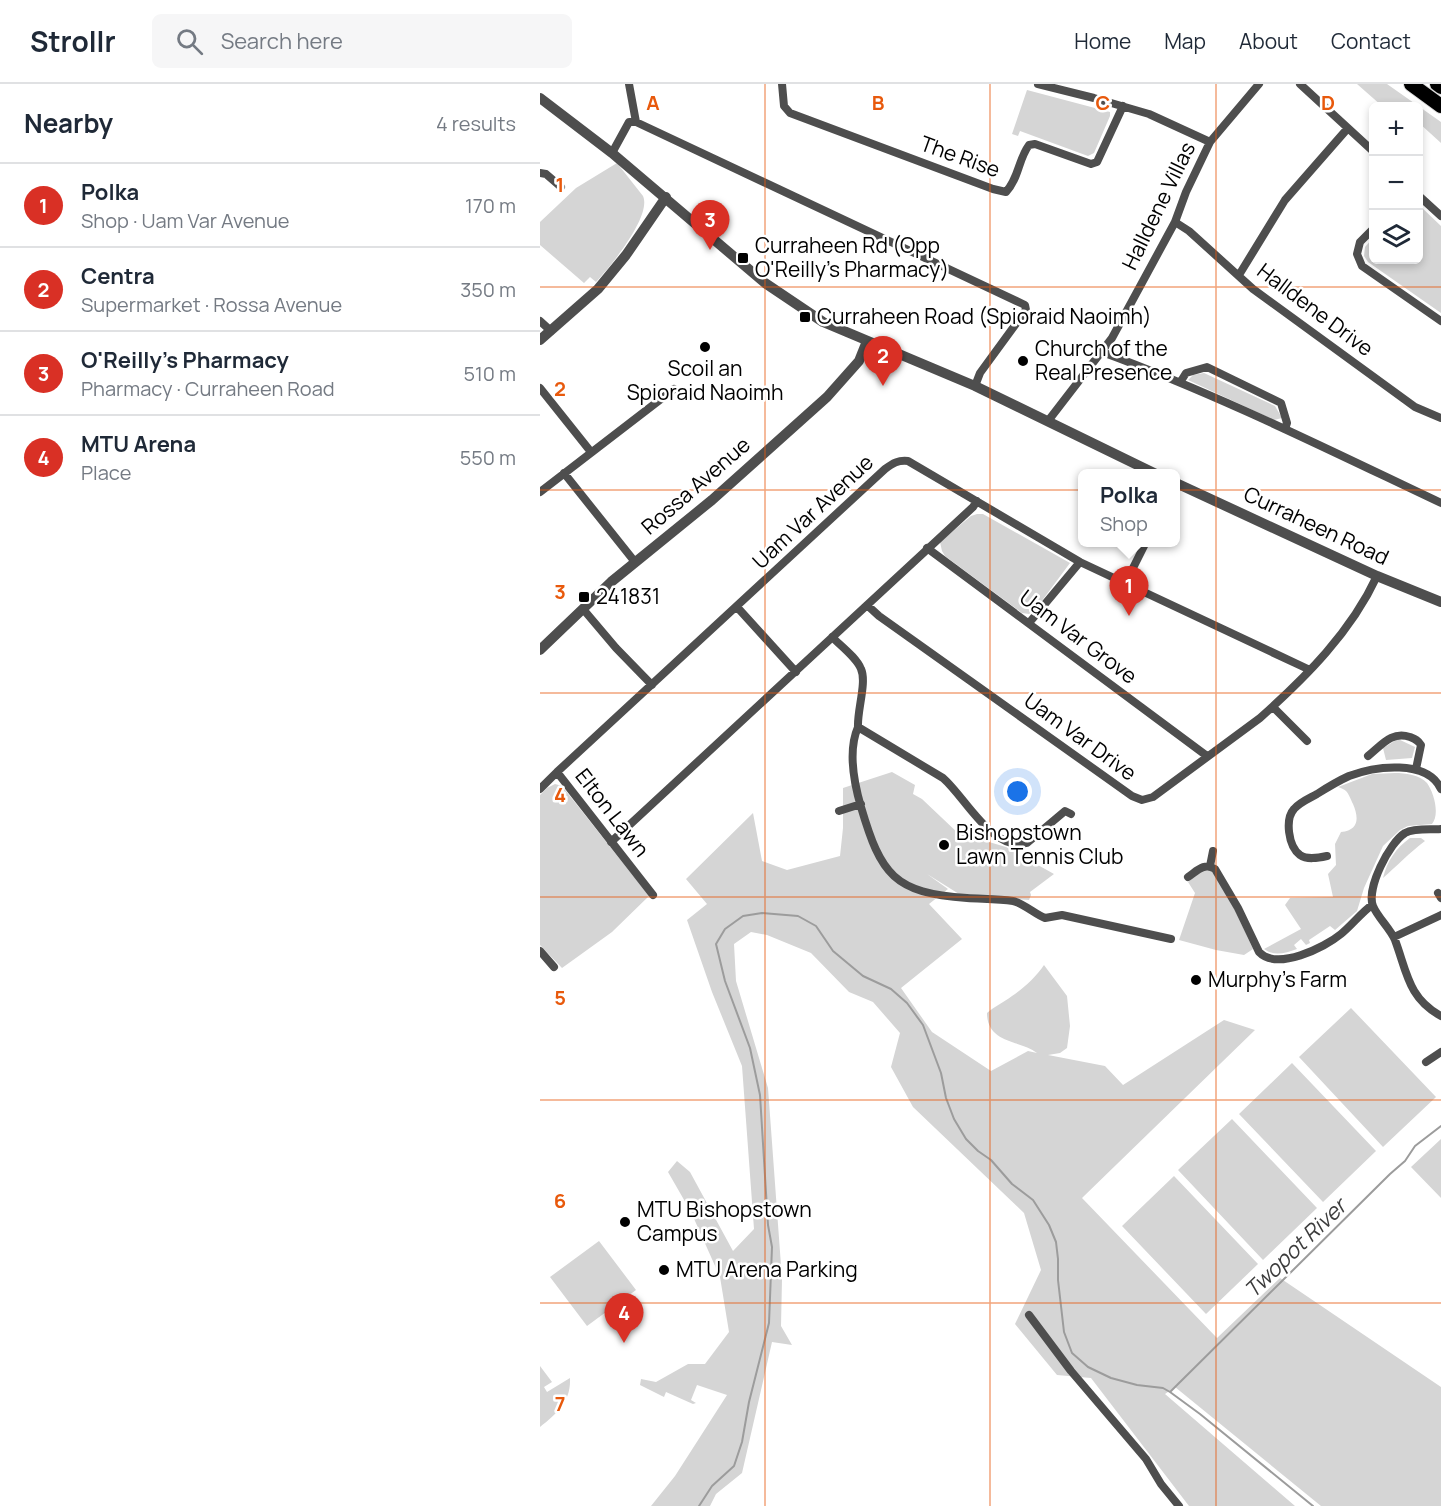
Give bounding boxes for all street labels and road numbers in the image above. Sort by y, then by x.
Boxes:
street label: The Rise [917,129,1004,183]
street label: Halldene Villas [1115,137,1201,274]
street label: Halldene Drive [1252,256,1379,362]
street label: Rossa Avenue [635,430,756,540]
street label: Uam Var Avenue [746,448,879,575]
street label: Curraheen Road [1239,479,1394,571]
street label: Uam Var Grove [1014,583,1143,690]
street label: Uam Var Drive [1019,686,1142,787]
street label: Elton Lawn [570,763,656,862]

